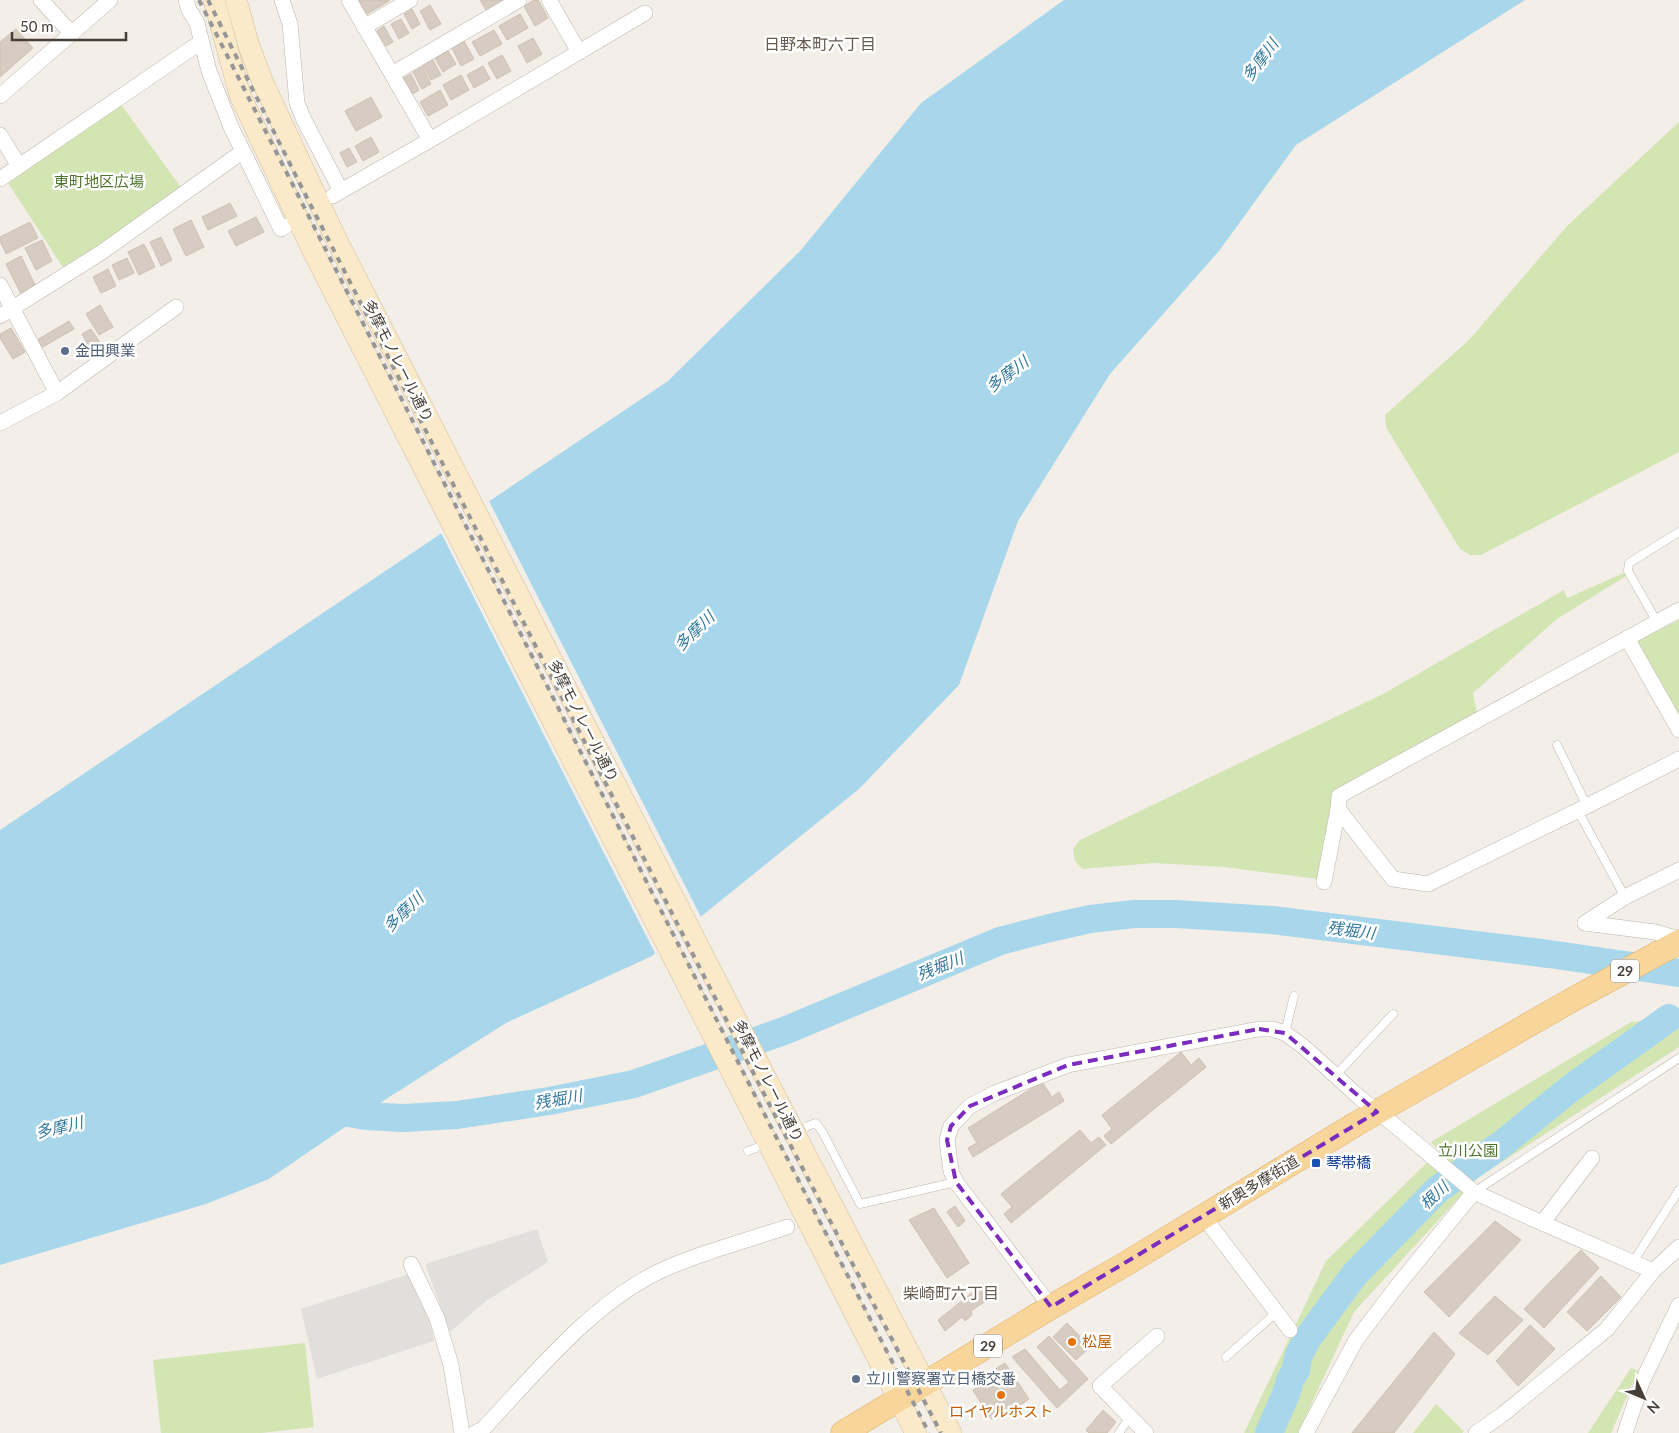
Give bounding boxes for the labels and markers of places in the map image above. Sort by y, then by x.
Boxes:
place label: 金田興業 [75,341,135,359]
marker: 金田興業 [59,345,71,357]
place label: 琴帯橋 [1326,1153,1371,1171]
marker: 琴帯橋 [1310,1157,1322,1169]
place label: 松屋 [1082,1332,1112,1350]
marker: 松屋 [1066,1336,1078,1348]
place label: 立川警察署立日橋交番 [866,1369,1016,1387]
marker: 立川警察署立日橋交番 [850,1373,862,1385]
marker: ロイヤルホスト [995,1389,1007,1401]
place label: ロイヤルホスト [949,1402,1053,1420]

